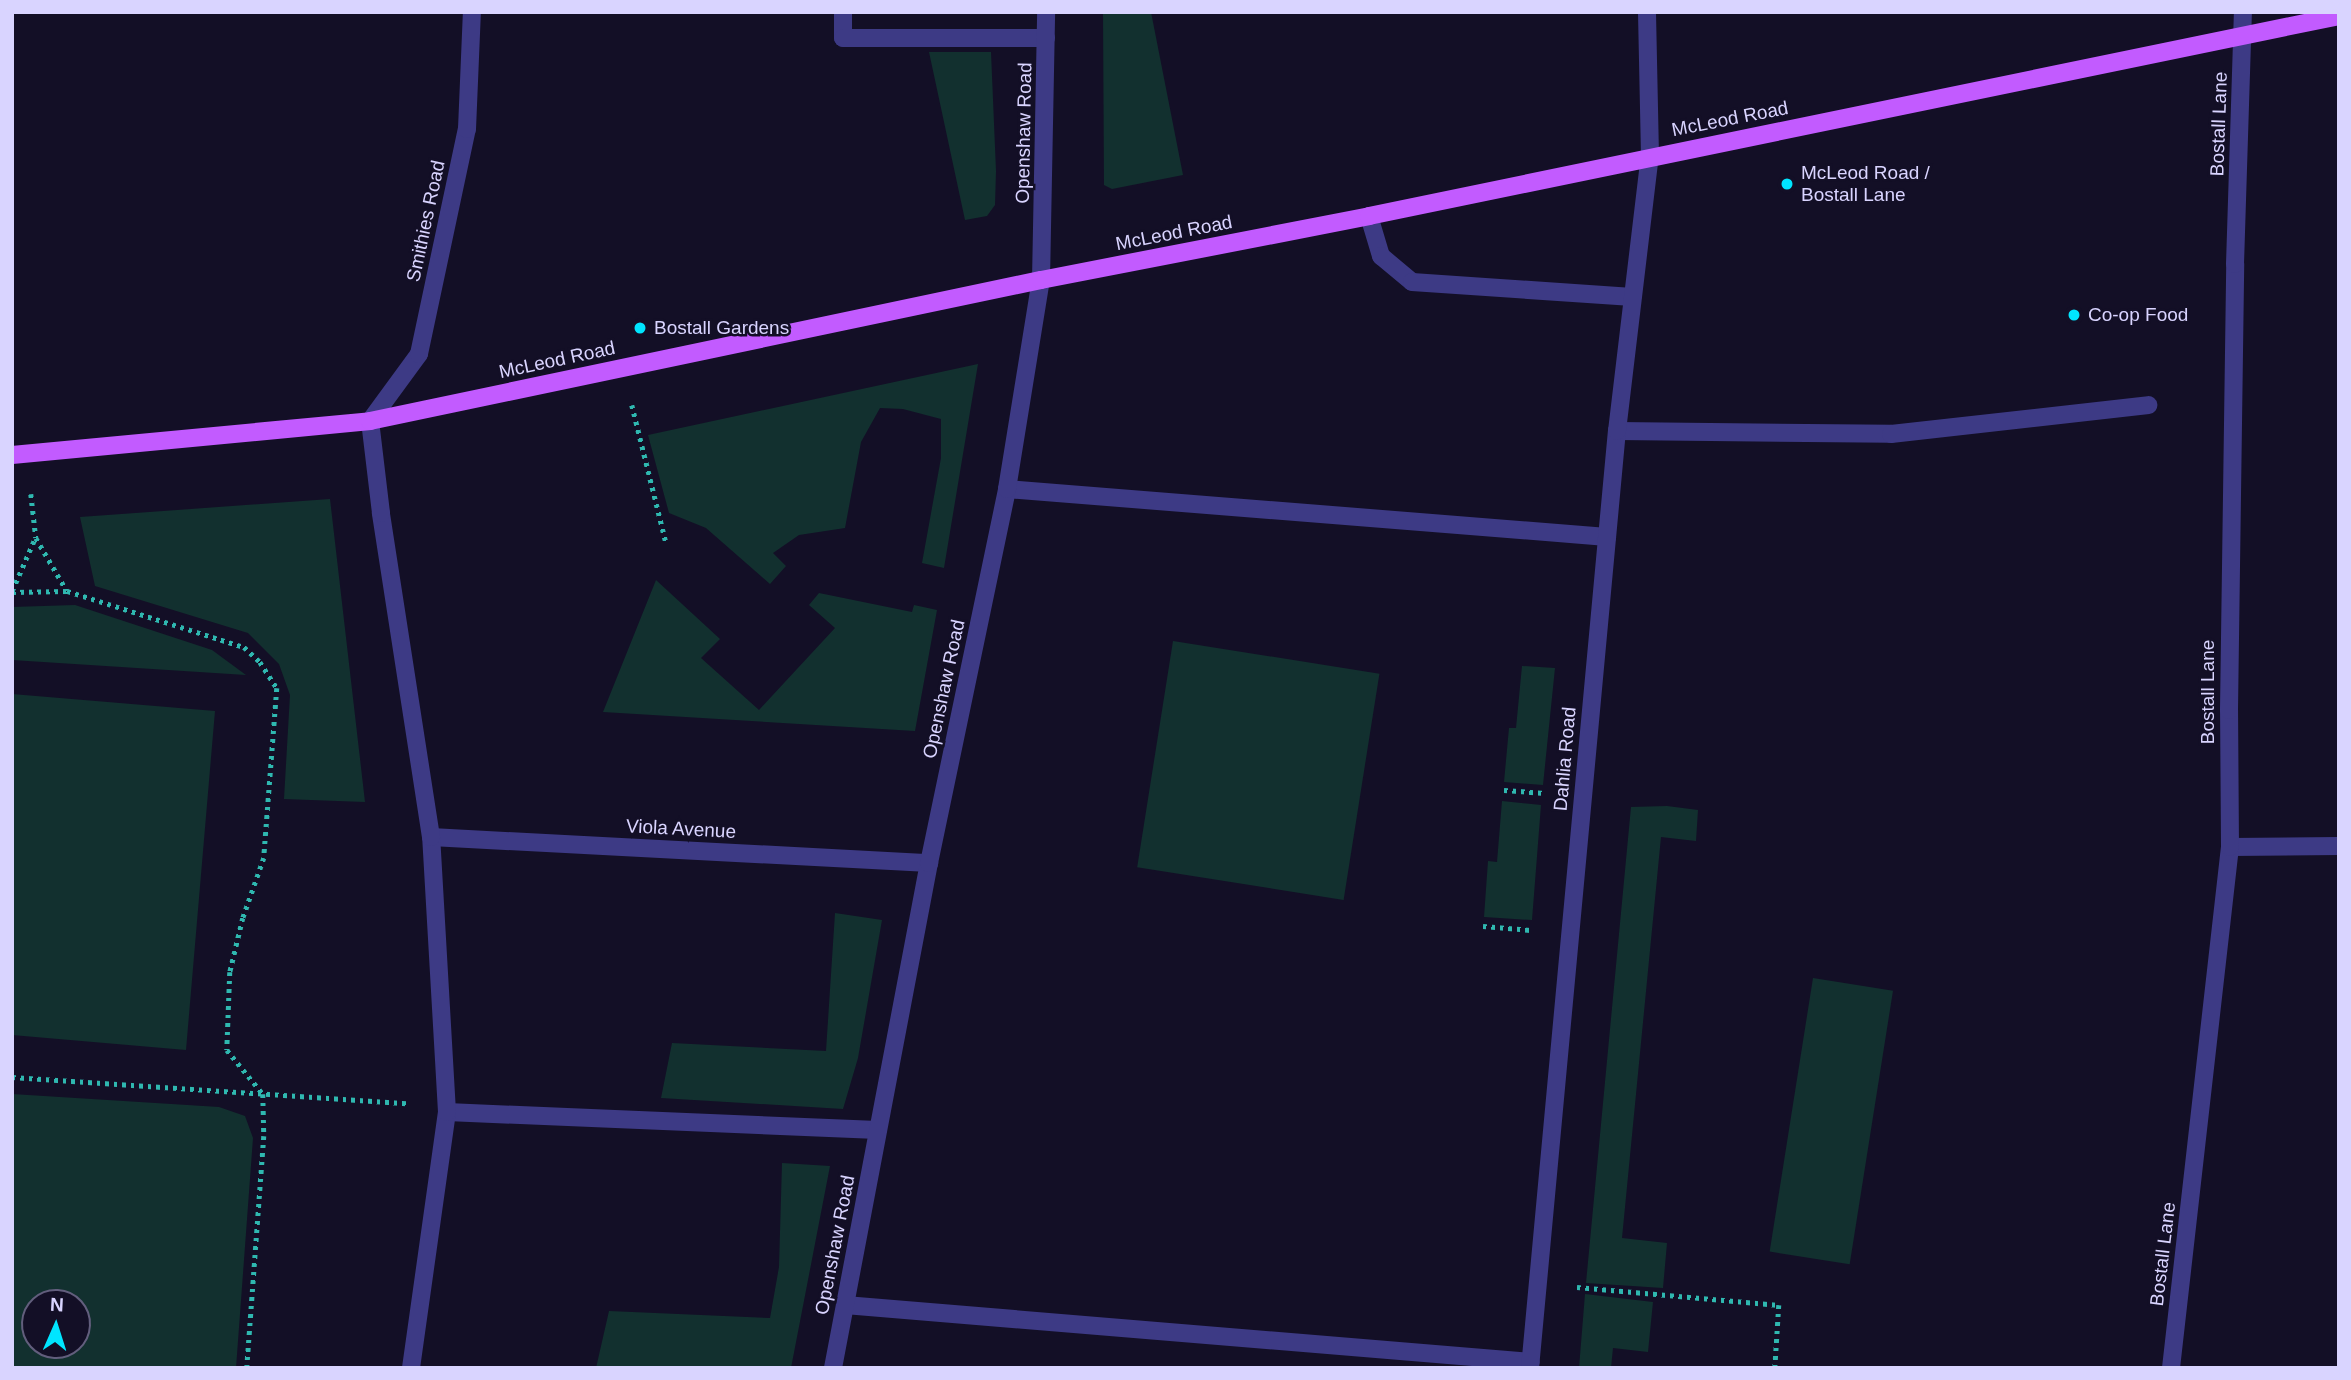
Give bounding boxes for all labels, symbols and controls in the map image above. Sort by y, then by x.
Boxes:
street label: Openshaw Road [1011,62,1037,204]
street label: Bostall Lane [2206,71,2232,177]
street label: McLeod Road [1670,97,1790,141]
street label: Smithies Road [402,158,450,284]
place label: McLeod Road / Bostall Lane [1801,162,1930,206]
marker: McLeod Road / Bostall Lane [1779,176,1795,192]
street label: McLeod Road [1114,211,1234,255]
place label: Co-op Food [2088,304,2188,326]
marker: Co-op Food [2066,307,2082,323]
place label: Bostall Gardens [654,317,789,339]
marker: Bostall Gardens [632,320,648,336]
street label: McLeod Road [497,337,617,383]
street label: Openshaw Road [918,617,970,761]
street label: Bostall Lane [2197,640,2219,744]
street label: Dahlia Road [1549,706,1581,812]
street label: Viola Avenue [625,815,737,843]
street label: Openshaw Road [810,1173,860,1317]
street label: Bostall Lane [2145,1201,2181,1307]
north arrow [21,1289,91,1359]
text: N [50,1294,64,1315]

